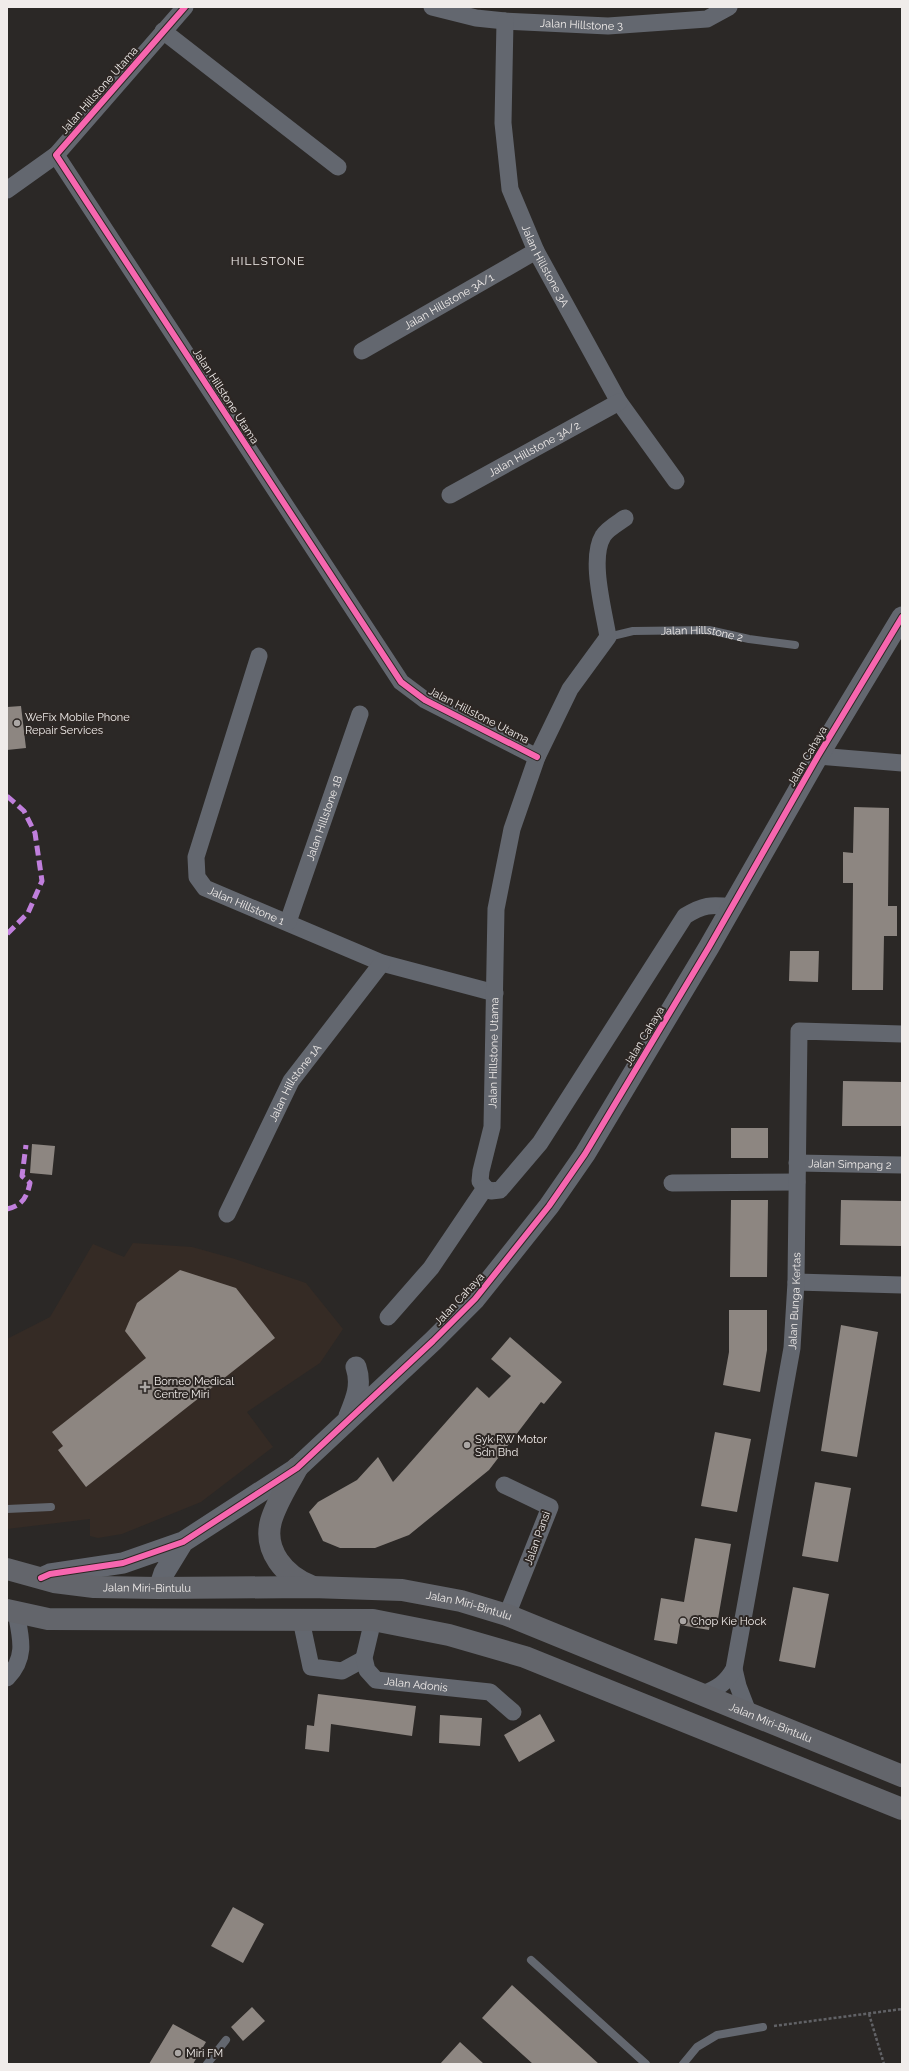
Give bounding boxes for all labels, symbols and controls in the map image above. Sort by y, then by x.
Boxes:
street label: Jalan Hillstone 3 [540,17,623,33]
street label: Jalan Hillstone Utama [58,44,141,137]
street label: Jalan Hillstone 3A [519,223,572,310]
district label: HILLSTONE [231,254,305,268]
street label: Jalan Hillstone 3A/1 [402,271,496,333]
street label: Jalan Hillstone Utama [190,346,261,446]
street label: Jalan Hillstone 3A/2 [486,419,583,480]
street label: Jalan Hillstone 2 [661,624,744,645]
street label: Jalan Hillstone Utama [426,684,531,746]
place label: WeFix Mobile Phone Repair Services [25,711,130,737]
marker: WeFix Mobile Phone Repair Services [12,718,22,728]
street label: Jalan Cahaya [785,724,830,789]
street label: Jalan Hillstone 1B [304,774,345,862]
street label: Jalan Hillstone 1 [206,884,286,928]
street label: Jalan Hillstone Utama [486,997,501,1109]
street label: Jalan Cahaya [622,1004,667,1068]
street label: Jalan Hillstone 1A [266,1041,324,1124]
street label: Jalan Simpang 2 [808,1157,892,1172]
street label: Jalan Bunga Kertas [786,1252,803,1350]
street label: Jalan Cahaya [432,1270,487,1328]
place label: Borneo Medical Centre Miri [154,1375,234,1401]
marker: Borneo Medical Centre Miri [139,1381,151,1393]
place label: Syk RW Motor Sdn Bhd [475,1433,547,1459]
marker: Syk RW Motor Sdn Bhd [462,1440,472,1450]
street label: Jalan Pansi [522,1509,553,1567]
street label: Jalan Miri-Bintulu [103,1581,191,1595]
street label: Jalan Miri-Bintulu [425,1589,514,1623]
place label: Chop Kie Hock [691,1615,766,1628]
marker: Chop Kie Hock [678,1616,688,1626]
street label: Jalan Adonis [383,1675,448,1695]
street label: Jalan Miri-Bintulu [727,1700,814,1746]
place label: Miri FM [186,2047,223,2060]
marker: Miri FM [173,2048,183,2058]

